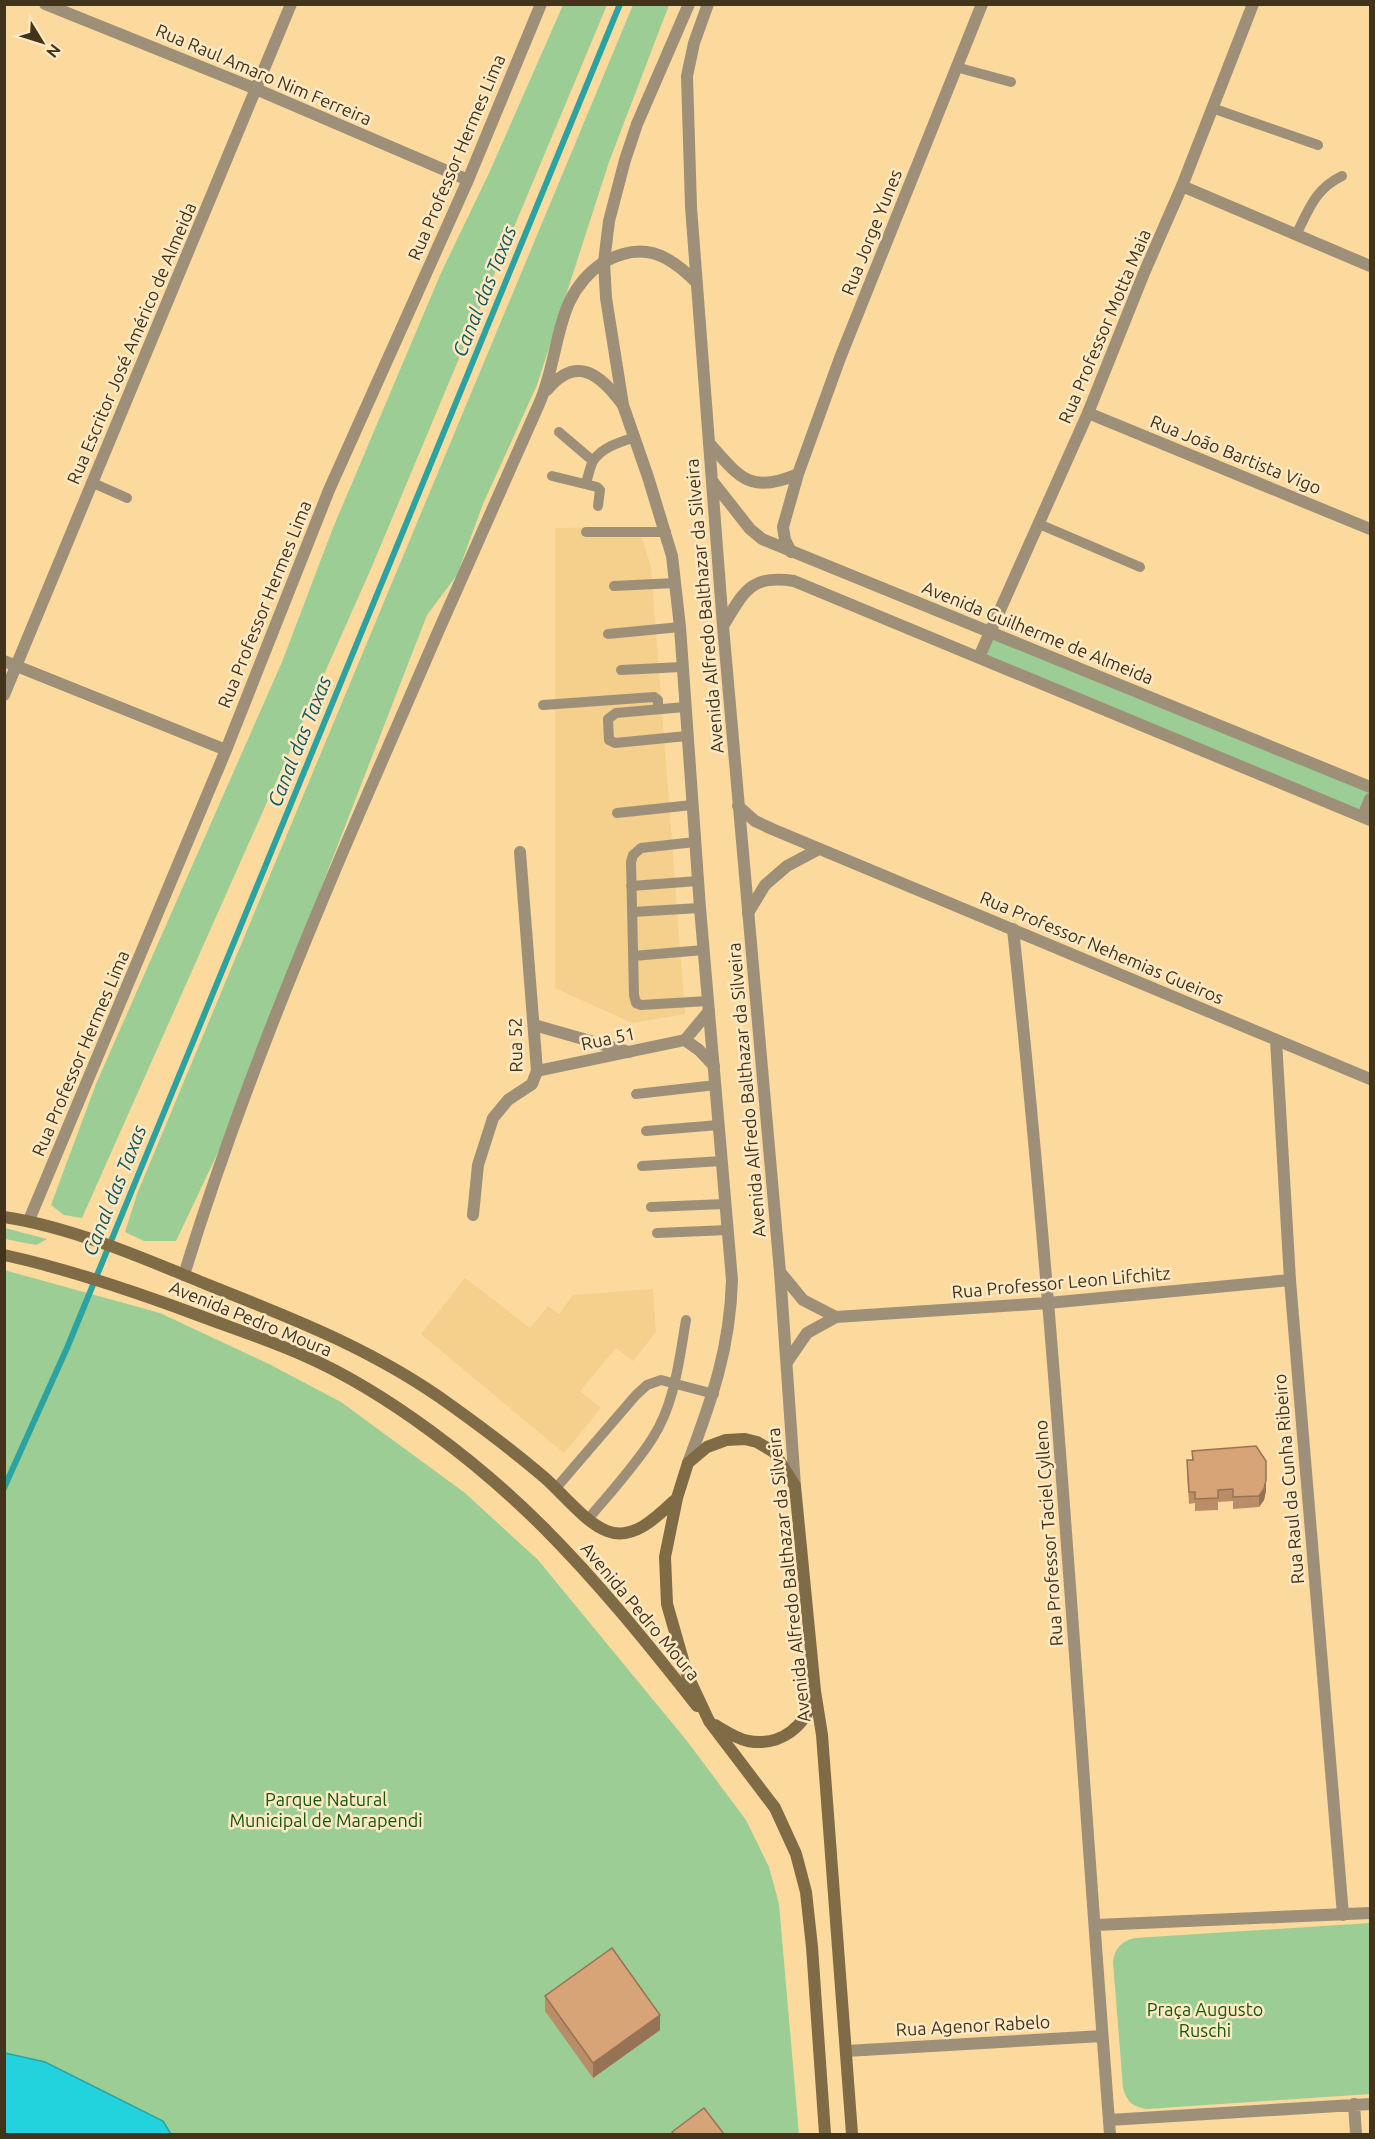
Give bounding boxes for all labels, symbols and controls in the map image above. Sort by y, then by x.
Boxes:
north arrow [12,12,72,72]
street label: Rua Raul Amaro Nim Ferreira [153,19,375,129]
text: N [43,41,65,61]
street label: Rua Professor Hermes Lima [403,51,509,263]
street label: Rua Jorge Yunes [837,166,905,298]
street label: Rua Escritor José Américo de Almeida [62,199,200,487]
water label: Canal das Taxas [447,222,521,360]
street label: Rua Professor Motta Maia [1054,226,1154,426]
street label: Rua João Bartista Vigo [1148,411,1324,497]
street label: Avenida Alfredo Balthazar da Silveira [681,458,727,754]
street label: Rua Professor Hermes Lima [213,497,315,711]
street label: Avenida Guilherme de Almeida [920,576,1156,688]
water label: Canal das Taxas [262,672,336,810]
street label: Rua Professor Nehemias Gueiros [977,886,1227,1008]
street label: Avenida Alfredo Balthazar da Silveira [723,942,769,1238]
street label: Rua Professor Hermes Lima [27,947,133,1159]
street label: Rua 52 [505,1017,525,1073]
street label: Rua 51 [579,1022,637,1054]
water label: Canal das Taxas [77,1121,151,1259]
street label: Rua Professor Leon Lifchitz [951,1262,1171,1302]
street label: Avenida Pedro Moura [167,1276,335,1360]
street label: Rua Raul da Cunha Ribeiro [1269,1373,1307,1585]
street label: Rua Professor Taciel Cylleno [1030,1419,1066,1647]
street label: Avenida Alfredo Balthazar da Silveira [763,1427,813,1723]
street label: Avenida Pedro Moura [578,1538,704,1684]
park label: Parque Natural Municipal de Marapendi [229,1789,423,1830]
park label: Praça Augusto Ruschi [1147,1999,1263,2040]
street label: Rua Agenor Rabelo [895,2011,1051,2039]

